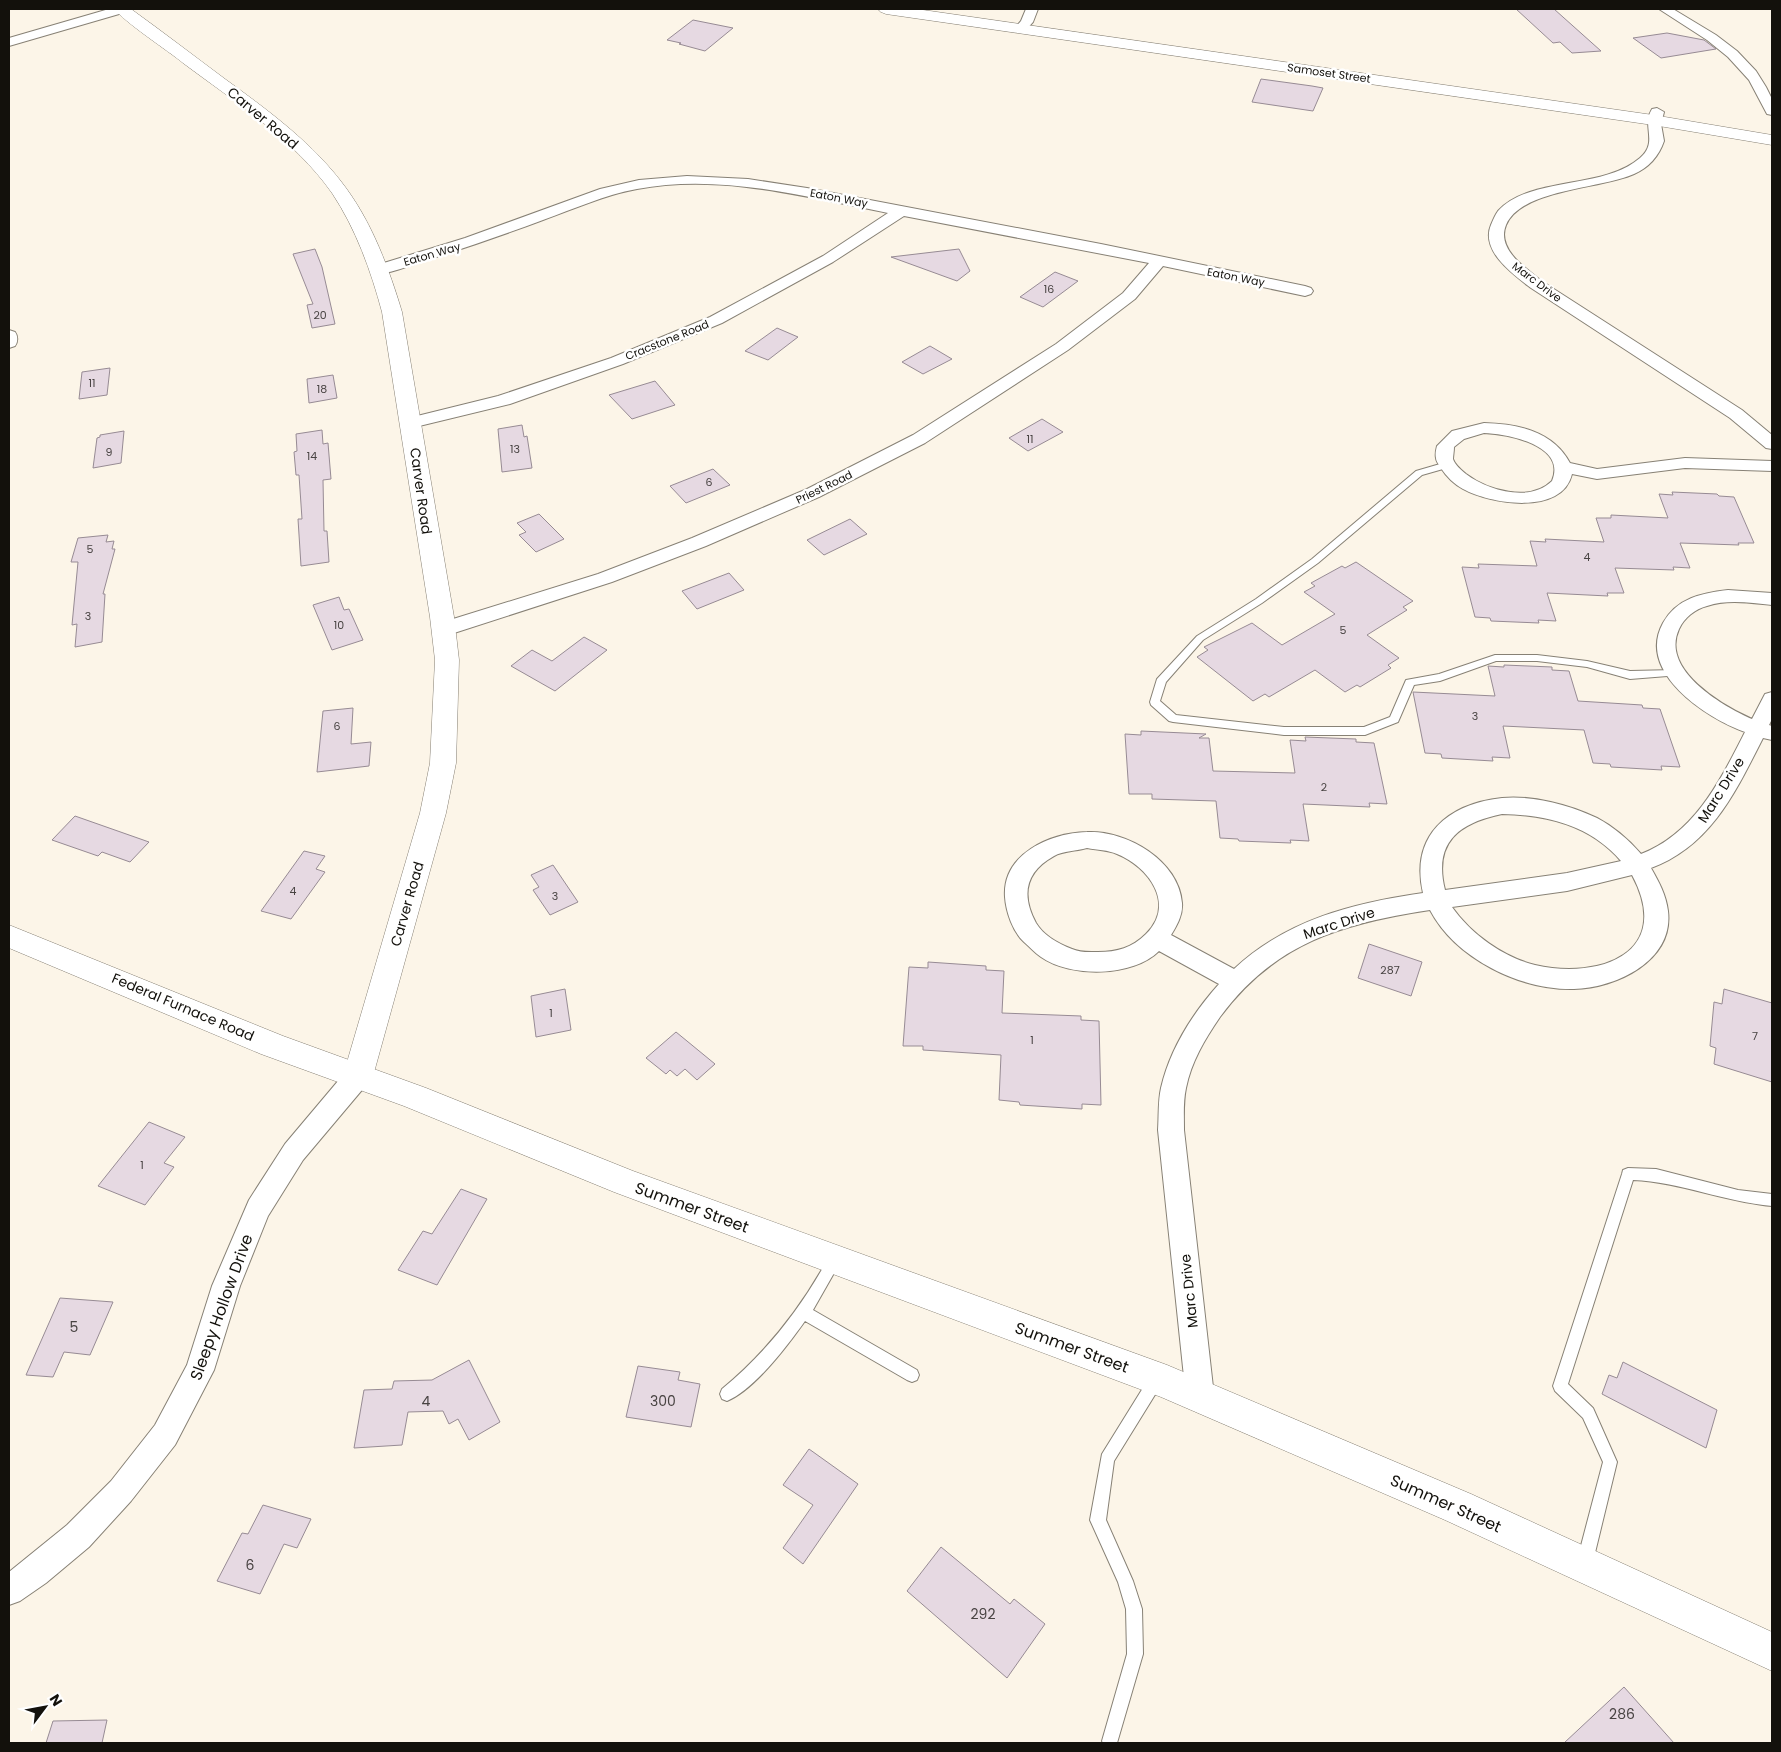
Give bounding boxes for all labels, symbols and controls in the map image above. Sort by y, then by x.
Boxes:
street label: Samoset Street [1286,59,1372,87]
street label: Carver Road [223,82,303,154]
street label: Eaton Way [809,185,870,212]
street label: Eaton Way [402,238,463,270]
street label: Marc Drive [1509,258,1565,306]
street label: Eaton Way [1206,264,1267,291]
house number: 16 [1044,281,1054,297]
house number: 20 [313,307,327,323]
street label: Cracstone Road [623,316,711,364]
house number: 11 [88,375,96,391]
house number: 18 [317,381,327,397]
house number: 11 [1026,431,1034,447]
house number: 13 [510,441,520,457]
house number: 9 [106,444,113,460]
street label: Carver Road [405,446,437,536]
house number: 14 [307,448,317,464]
street label: Priest Road [793,466,855,508]
house number: 6 [706,474,713,490]
house number: 5 [87,541,94,557]
house number: 4 [1584,549,1591,565]
house number: 3 [85,608,91,624]
house number: 10 [334,617,344,633]
house number: 5 [1340,622,1347,638]
house number: 3 [1472,708,1478,724]
house number: 6 [334,718,341,734]
street label: Marc Drive [1693,753,1749,827]
house number: 2 [1321,779,1327,795]
street label: Carver Road [385,859,429,949]
house number: 4 [290,883,297,899]
house number: 3 [552,888,558,904]
street label: Marc Drive [1301,902,1378,944]
house number: 287 [1380,962,1400,978]
street label: Federal Furnace Road [109,968,257,1046]
house number: 1 [549,1005,553,1021]
house number: 7 [1752,1028,1758,1044]
house number: 1 [1030,1032,1034,1048]
house number: 1 [140,1157,144,1173]
street label: Summer Street [632,1176,752,1239]
street label: Sleepy Hollow Drive [184,1231,259,1384]
street label: Marc Drive [1175,1253,1203,1329]
street label: Summer Street [1012,1316,1132,1379]
house number: 5 [70,1317,78,1337]
house number: 4 [422,1391,431,1411]
house number: 300 [650,1391,676,1411]
street label: Summer Street [1386,1469,1505,1538]
house number: 6 [246,1555,255,1575]
house number: 292 [971,1604,995,1624]
north arrow [20,1682,70,1732]
text: N [45,1690,67,1710]
house number: 286 [1609,1704,1635,1724]

